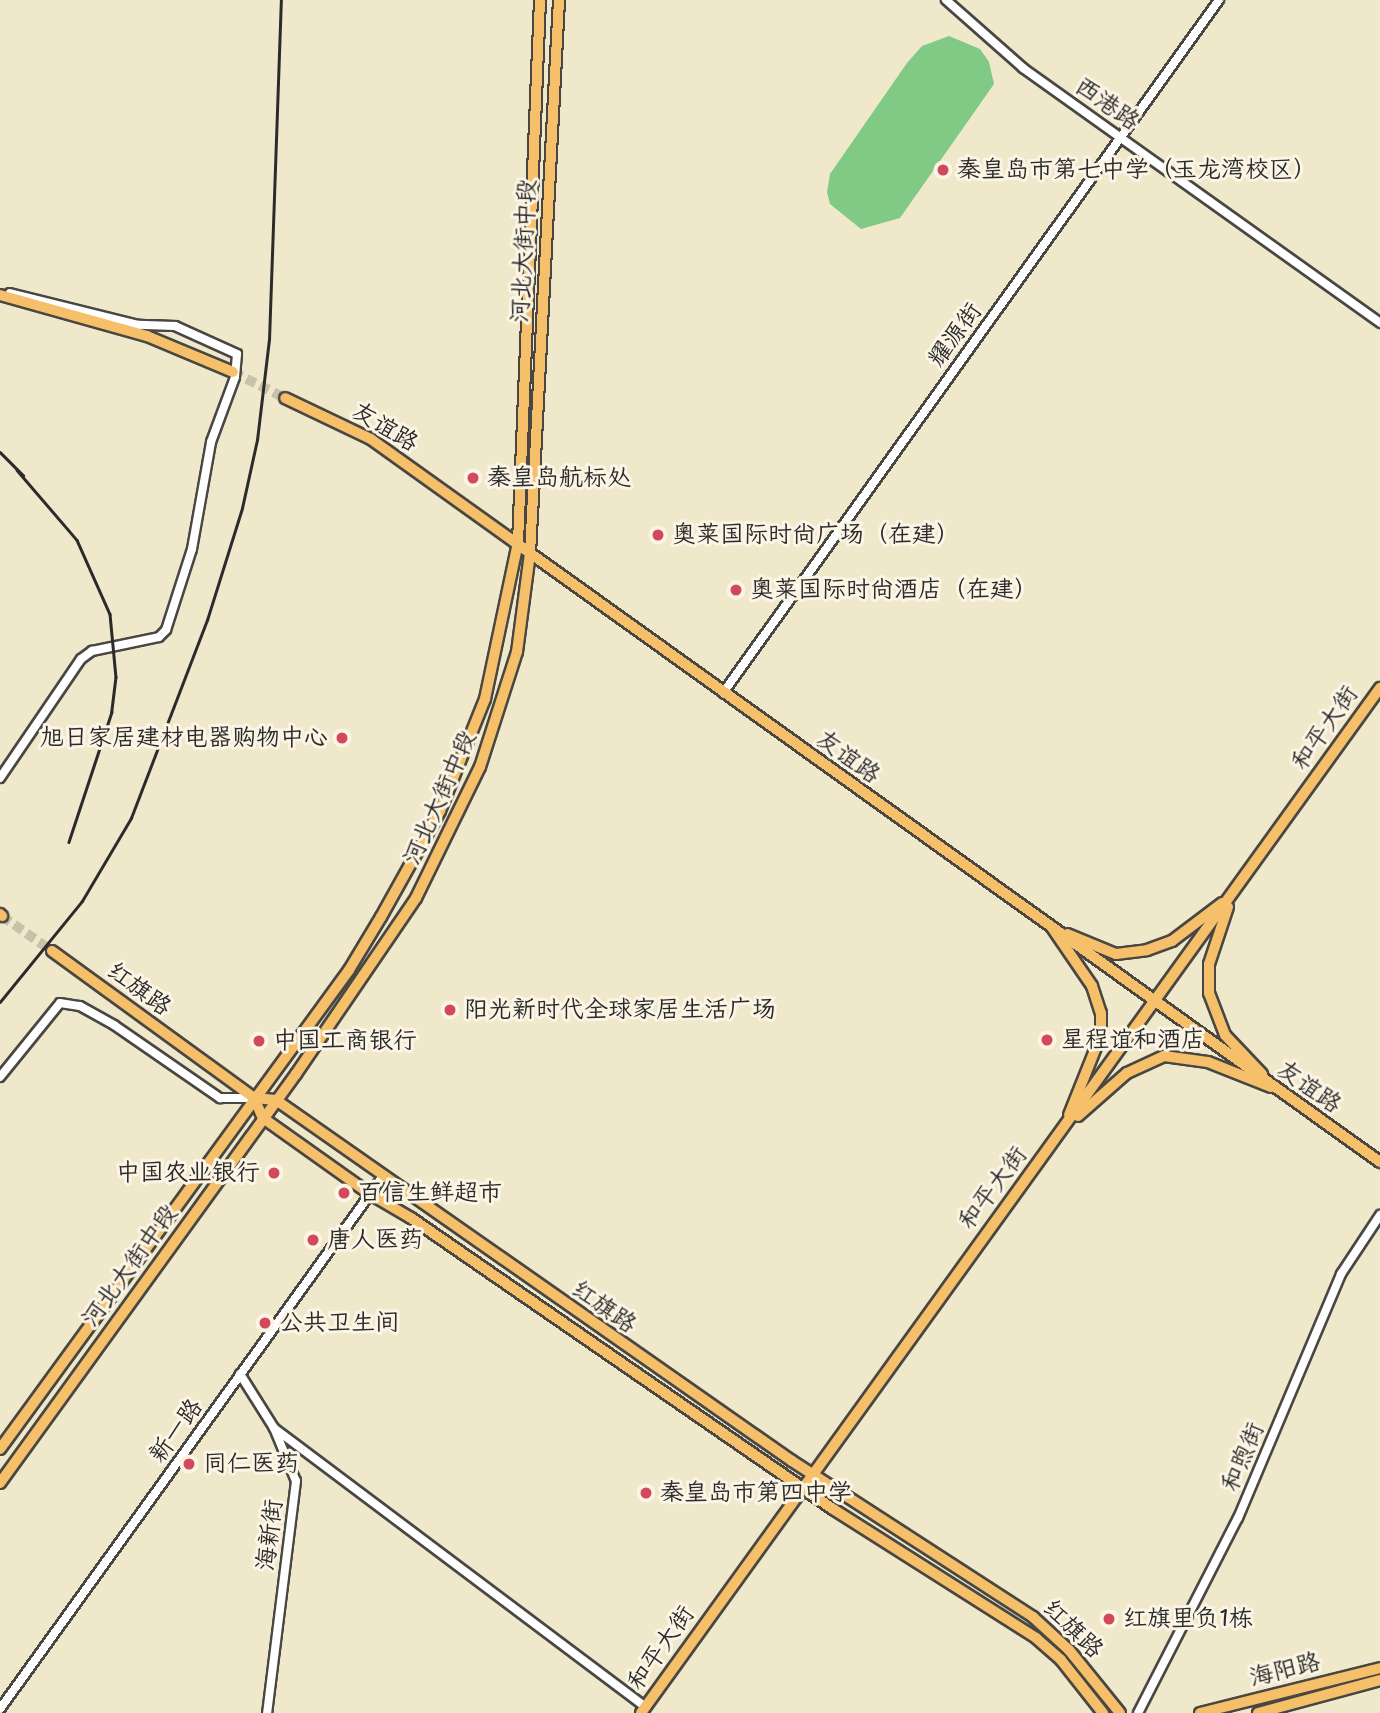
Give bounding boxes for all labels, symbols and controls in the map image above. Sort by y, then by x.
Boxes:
street label: 西港路 [1069,72,1145,136]
place label: 秦皇岛市第七中学（玉龙湾校区） [957,156,1317,184]
marker: 秦皇岛市第七中学（玉龙湾校区） [935,162,951,178]
street label: 河北大街中段 [506,178,542,324]
street label: 耀源街 [922,297,988,373]
street label: 友谊路 [347,396,423,458]
place label: 秦皇岛航标处 [487,464,631,492]
marker: 秦皇岛航标处 [465,470,481,486]
place label: 奥莱国际时尚广场（在建） [672,521,960,549]
marker: 奥莱国际时尚广场（在建） [650,527,666,543]
place label: 奥莱国际时尚酒店（在建） [750,576,1038,604]
marker: 奥莱国际时尚酒店（在建） [728,582,744,598]
street label: 和平大街 [1286,680,1364,776]
place label: 旭日家居建材电器购物中心 [40,724,328,752]
street label: 友谊路 [810,724,886,790]
street label: 河北大街中段 [398,726,482,870]
marker: 旭日家居建材电器购物中心 [334,730,350,746]
street label: 红旗路 [101,956,177,1022]
place label: 阳光新时代全球家居生活广场 [464,996,776,1024]
marker: 阳光新时代全球家居生活广场 [442,1002,458,1018]
place label: 星程谊和酒店 [1061,1026,1205,1054]
place label: 中国工商银行 [273,1027,417,1055]
marker: 星程谊和酒店 [1039,1032,1055,1048]
marker: 中国工商银行 [251,1033,267,1049]
street label: 友谊路 [1271,1055,1347,1119]
street label: 和平大街 [953,1141,1033,1235]
place label: 中国农业银行 [116,1159,260,1187]
marker: 中国农业银行 [266,1165,282,1181]
place label: 百信生鲜超市 [358,1179,502,1207]
marker: 百信生鲜超市 [336,1185,352,1201]
street label: 河北大街中段 [76,1199,184,1333]
place label: 唐人医药 [327,1226,423,1254]
marker: 唐人医药 [305,1232,321,1248]
street label: 红旗路 [566,1275,642,1339]
place label: 公共卫生间 [279,1309,399,1337]
marker: 公共卫生间 [257,1315,273,1331]
street label: 新一路 [143,1393,209,1469]
street label: 和煦街 [1216,1418,1270,1496]
place label: 同仁医药 [203,1450,299,1478]
marker: 同仁医药 [181,1456,197,1472]
place label: 秦皇岛市第四中学 [660,1479,852,1507]
marker: 秦皇岛市第四中学 [638,1485,654,1501]
street label: 海新街 [251,1498,289,1572]
street label: 红旗路 [1037,1594,1109,1664]
street label: 和平大街 [622,1600,700,1696]
place label: 红旗里负1栋 [1123,1605,1253,1633]
marker: 红旗里负1栋 [1101,1611,1117,1627]
street label: 海阳路 [1247,1647,1323,1693]

